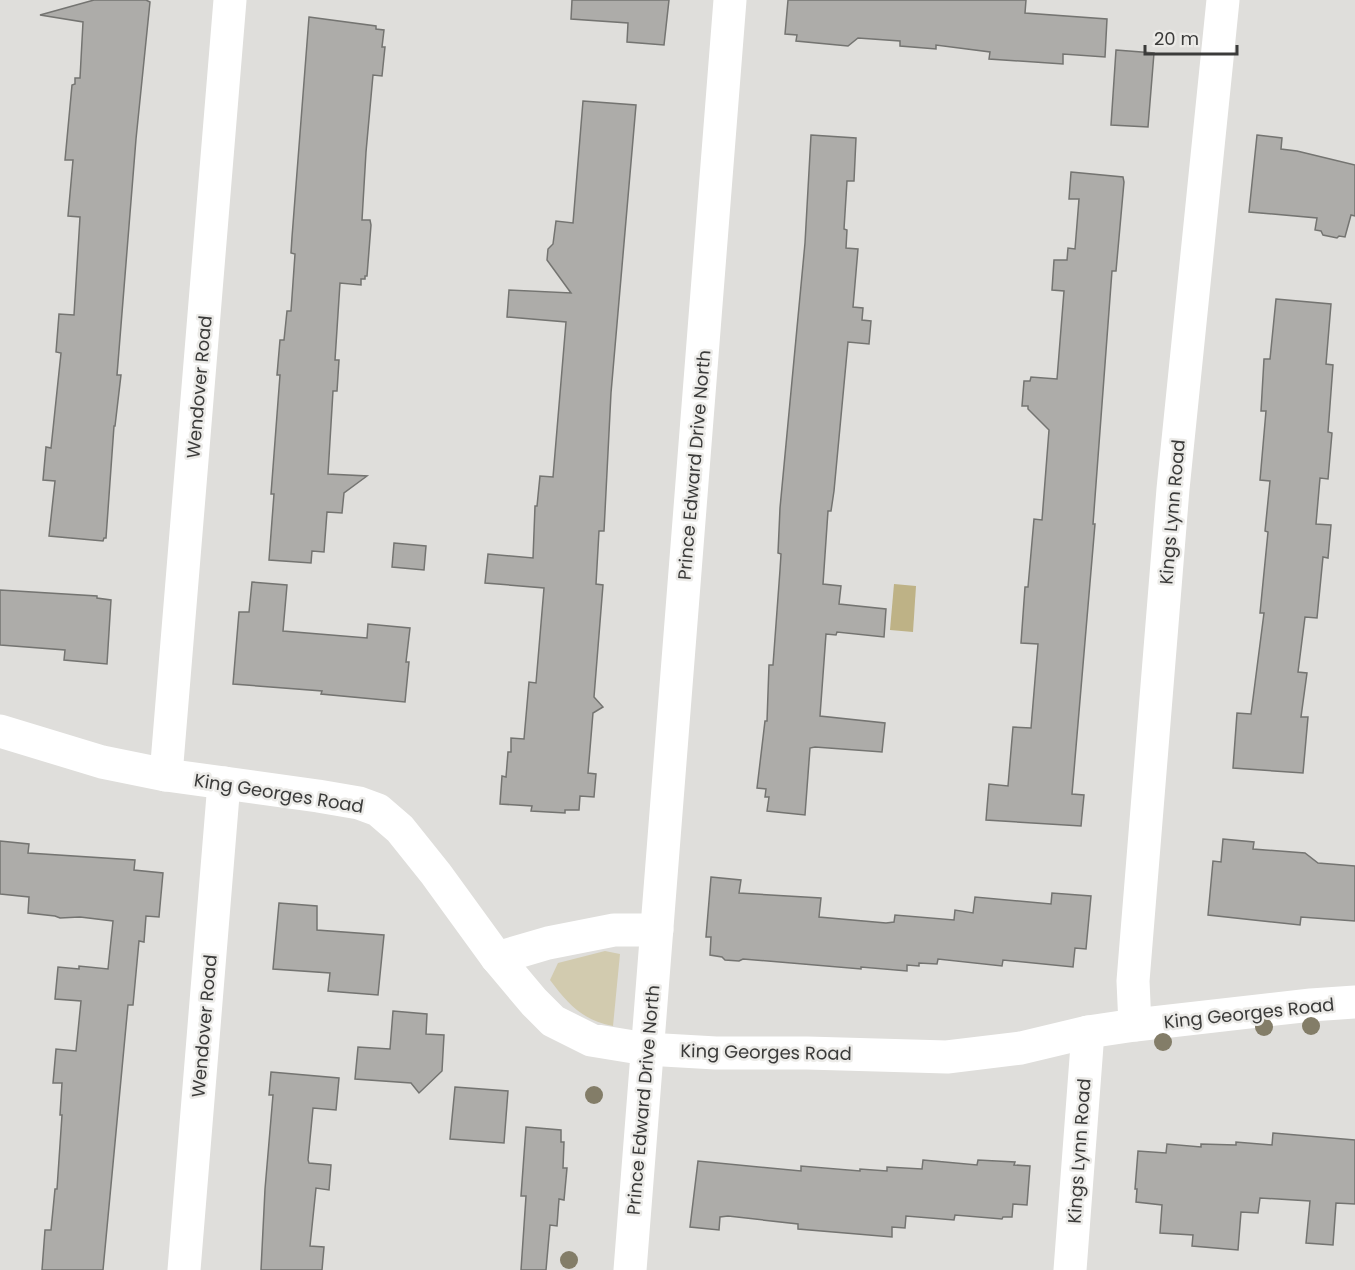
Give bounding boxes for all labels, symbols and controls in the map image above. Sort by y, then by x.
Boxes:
scale bar [1145,18,1236,56]
text: 20 m [1154,26,1199,51]
street label: Wendover Road [180,314,218,460]
street label: Prince Edward Drive North [671,349,717,581]
street label: Kings Lynn Road [1153,438,1191,586]
street label: King Georges Road [192,767,366,819]
street label: Wendover Road [185,953,223,1099]
street label: Prince Edward Drive North [620,984,666,1216]
street label: King Georges Road [1162,992,1336,1034]
street label: King Georges Road [680,1038,852,1066]
street label: Kings Lynn Road [1061,1077,1097,1225]

